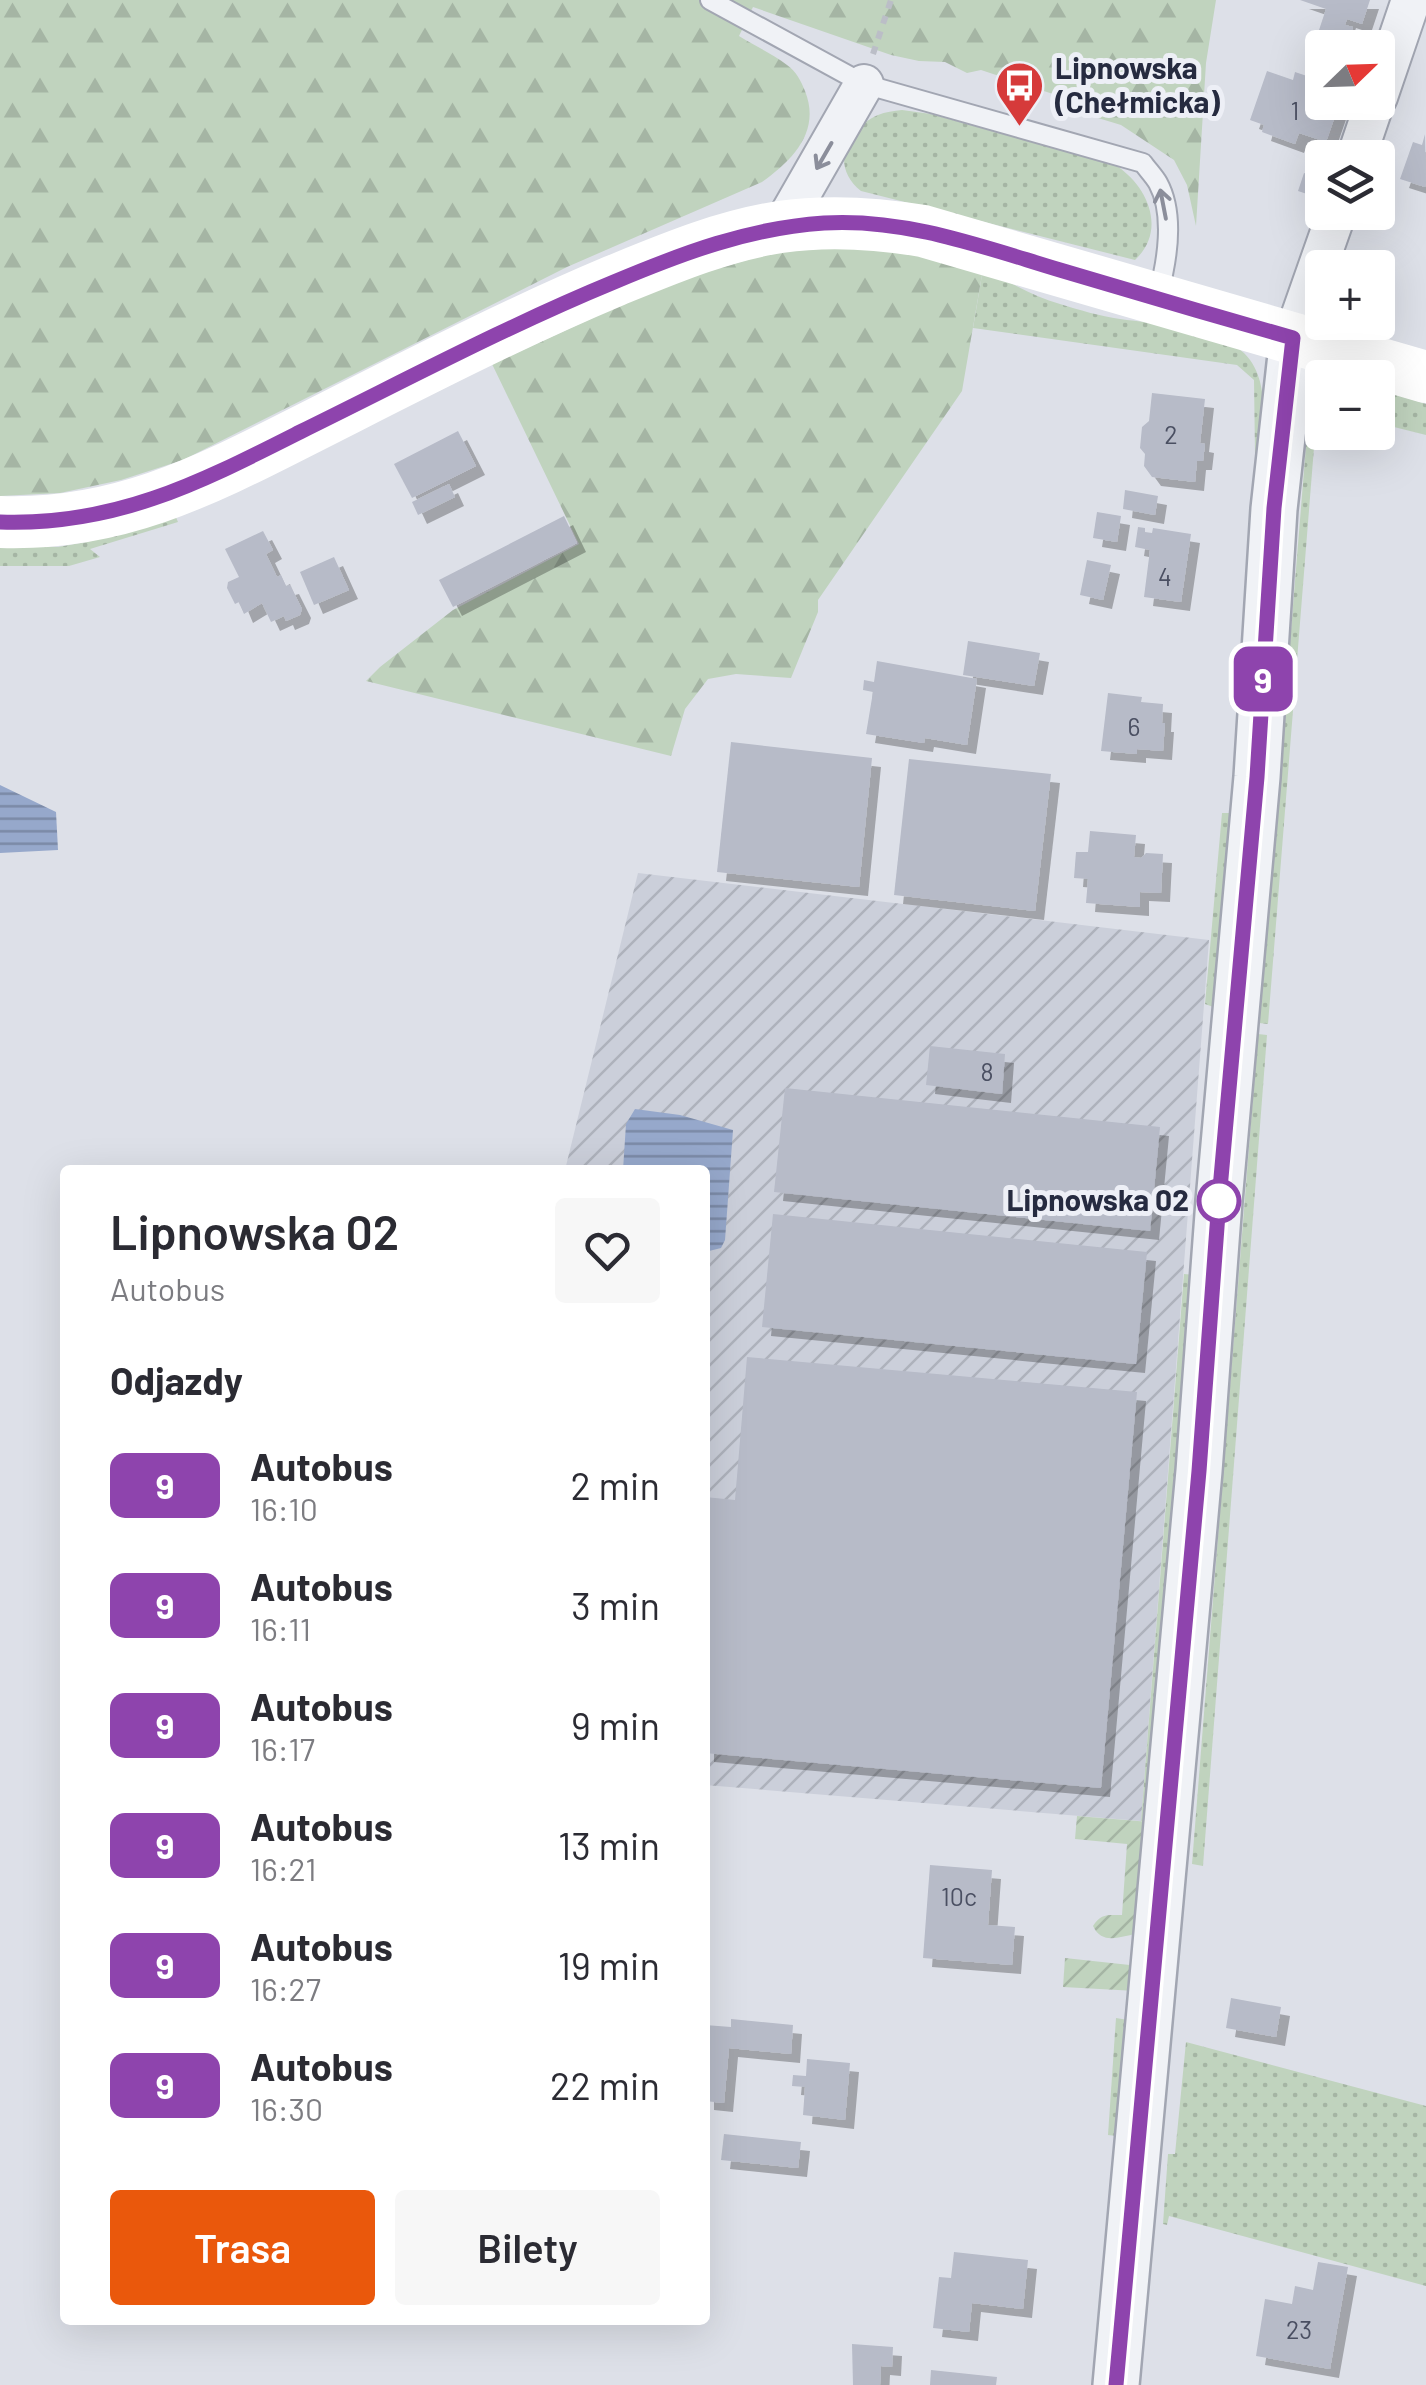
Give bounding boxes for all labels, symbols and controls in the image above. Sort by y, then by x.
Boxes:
north arrow [1305,30,1395,120]
map controls [1305,30,1395,450]
place label: Lipnowska (Chełmicka) [1054,49,1220,119]
bus stop icon: Lipnowska (Chełmicka) [994,60,1046,128]
house number: 1 [1291,95,1299,125]
button: layers [1305,140,1395,230]
one-way arrow [813,141,833,170]
one-way arrow [1152,189,1171,221]
button: + [1305,250,1395,340]
button: − [1305,360,1395,450]
house number: 2 [1164,419,1178,449]
house number: 4 [1158,561,1172,591]
line badge: 9 [1230,646,1296,712]
text: 9 [1254,658,1272,700]
house number: 6 [1128,711,1140,741]
house number: 8 [980,1056,994,1086]
marker: Lipnowska 02 [1198,1180,1240,1222]
place label: Lipnowska 02 [1006,1181,1189,1217]
button: heart [555,1198,660,1303]
text: Lipnowska 02 [110,1202,399,1260]
text: Autobus [110,1269,225,1307]
text: Odjazdy [110,1357,243,1403]
text: Autobus [250,1443,393,1489]
text: 2 min [570,1462,660,1508]
text: 9 [156,1464,174,1506]
text: 16:10 [250,1489,318,1527]
text: Autobus [250,1563,393,1609]
text: 3 min [571,1582,660,1628]
text: 9 [156,1584,174,1626]
text: 16:11 [250,1609,311,1647]
text: Autobus [250,1683,393,1729]
text: 9 min [571,1702,660,1748]
text: 9 [156,1704,174,1746]
text: 16:17 [250,1729,315,1767]
text: Autobus [250,1803,393,1849]
text: 13 min [558,1822,660,1868]
text: 9 [156,1824,174,1866]
text: 16:21 [250,1849,316,1887]
house number: 10c [941,1881,977,1911]
text: Autobus [250,1923,393,1969]
text: 19 min [558,1942,660,1988]
text: 9 [156,1944,174,1986]
text: 16:27 [250,1969,321,2007]
text: Autobus [250,2043,393,2089]
text: 22 min [550,2062,660,2108]
text: 9 [156,2064,174,2106]
text: 16:30 [250,2089,323,2127]
button: Trasa [110,2190,375,2305]
button: Bilety [395,2190,660,2305]
house number: 23 [1286,2314,1312,2344]

